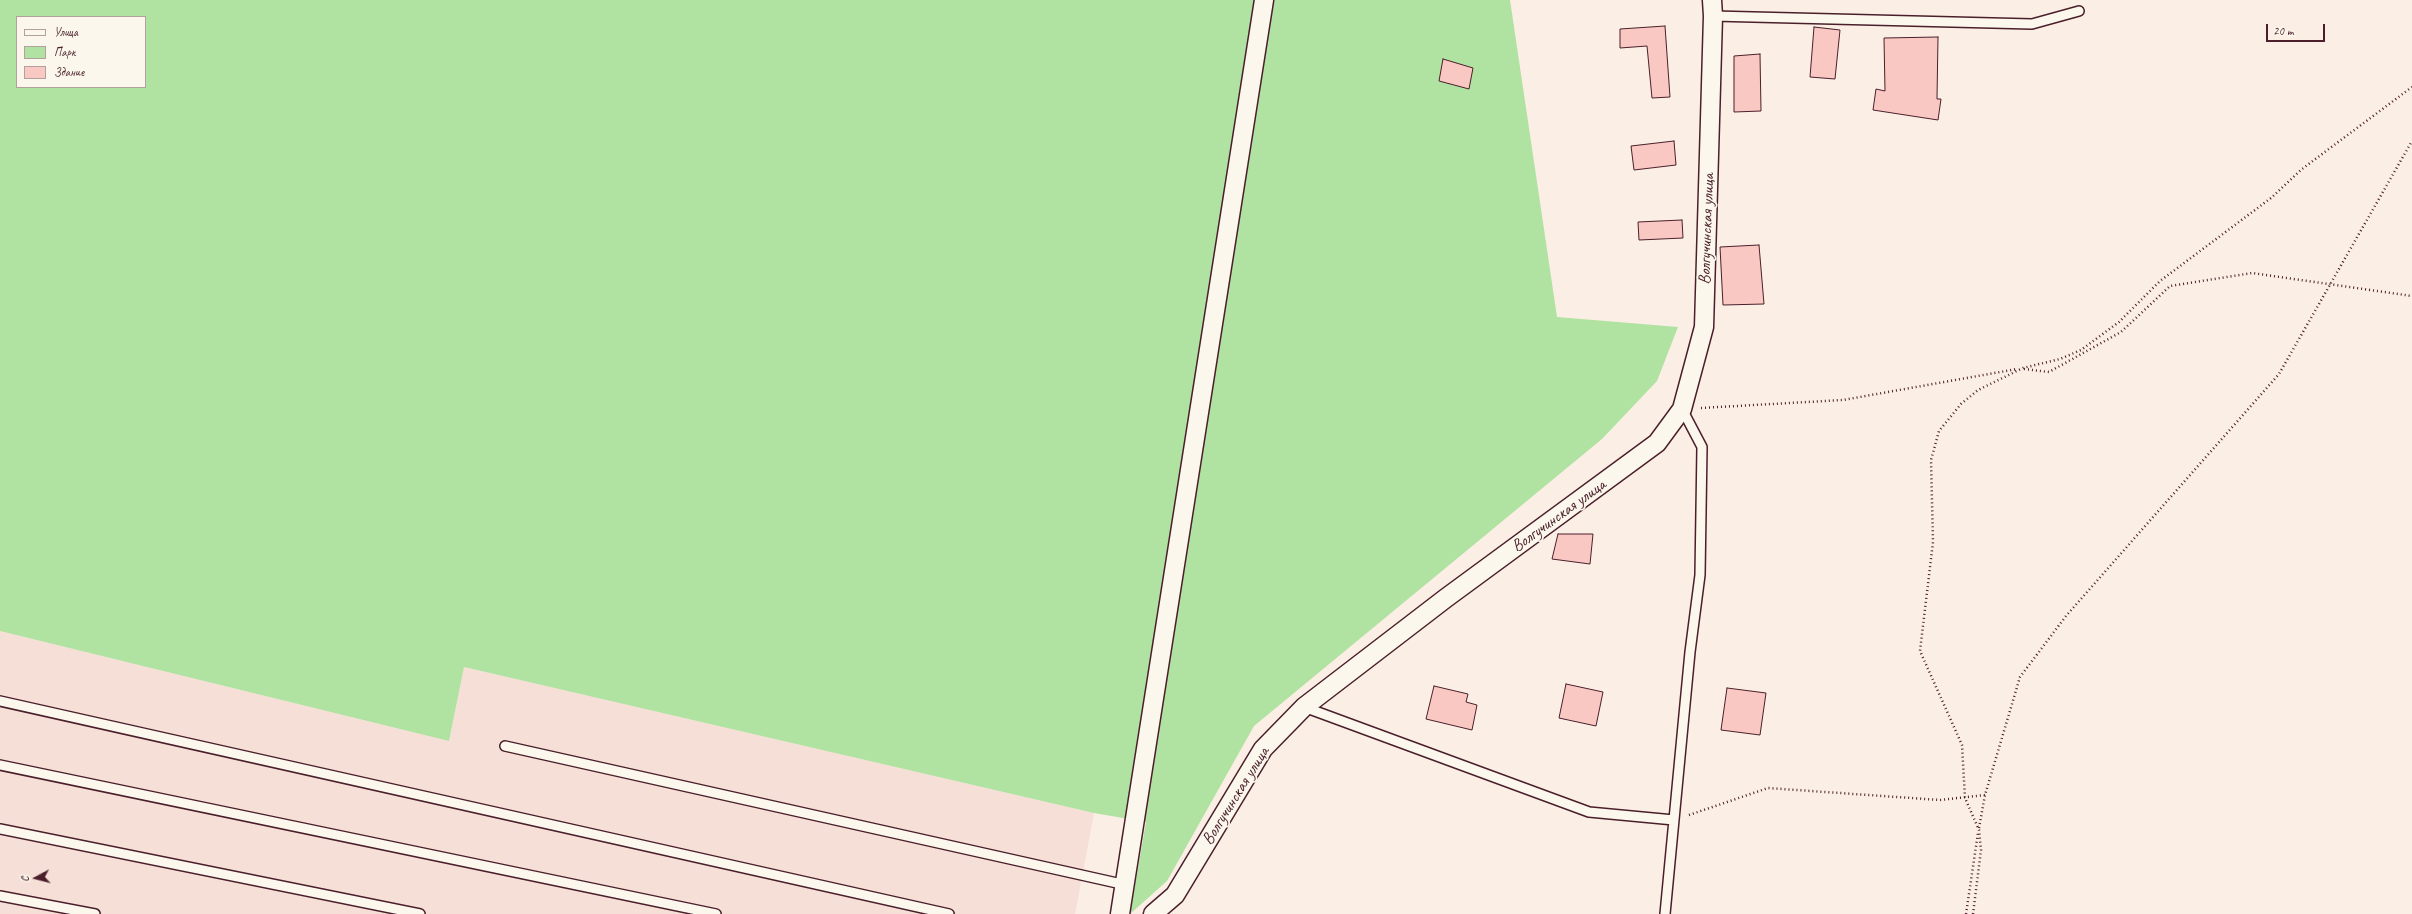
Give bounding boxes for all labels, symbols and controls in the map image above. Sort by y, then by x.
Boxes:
legend [16,16,146,88]
scale bar [2268,16,2327,42]
text: 20 m [2273,23,2293,39]
text: Улица [54,24,78,40]
text: Парк [54,44,75,60]
text: Здание [54,64,84,80]
street label: Волгучинская улица [1695,173,1719,285]
street label: Волгучинская улица [1508,475,1610,557]
street label: Волгучинская улица [1198,743,1274,849]
north arrow [16,858,56,898]
text: С [17,876,31,883]

